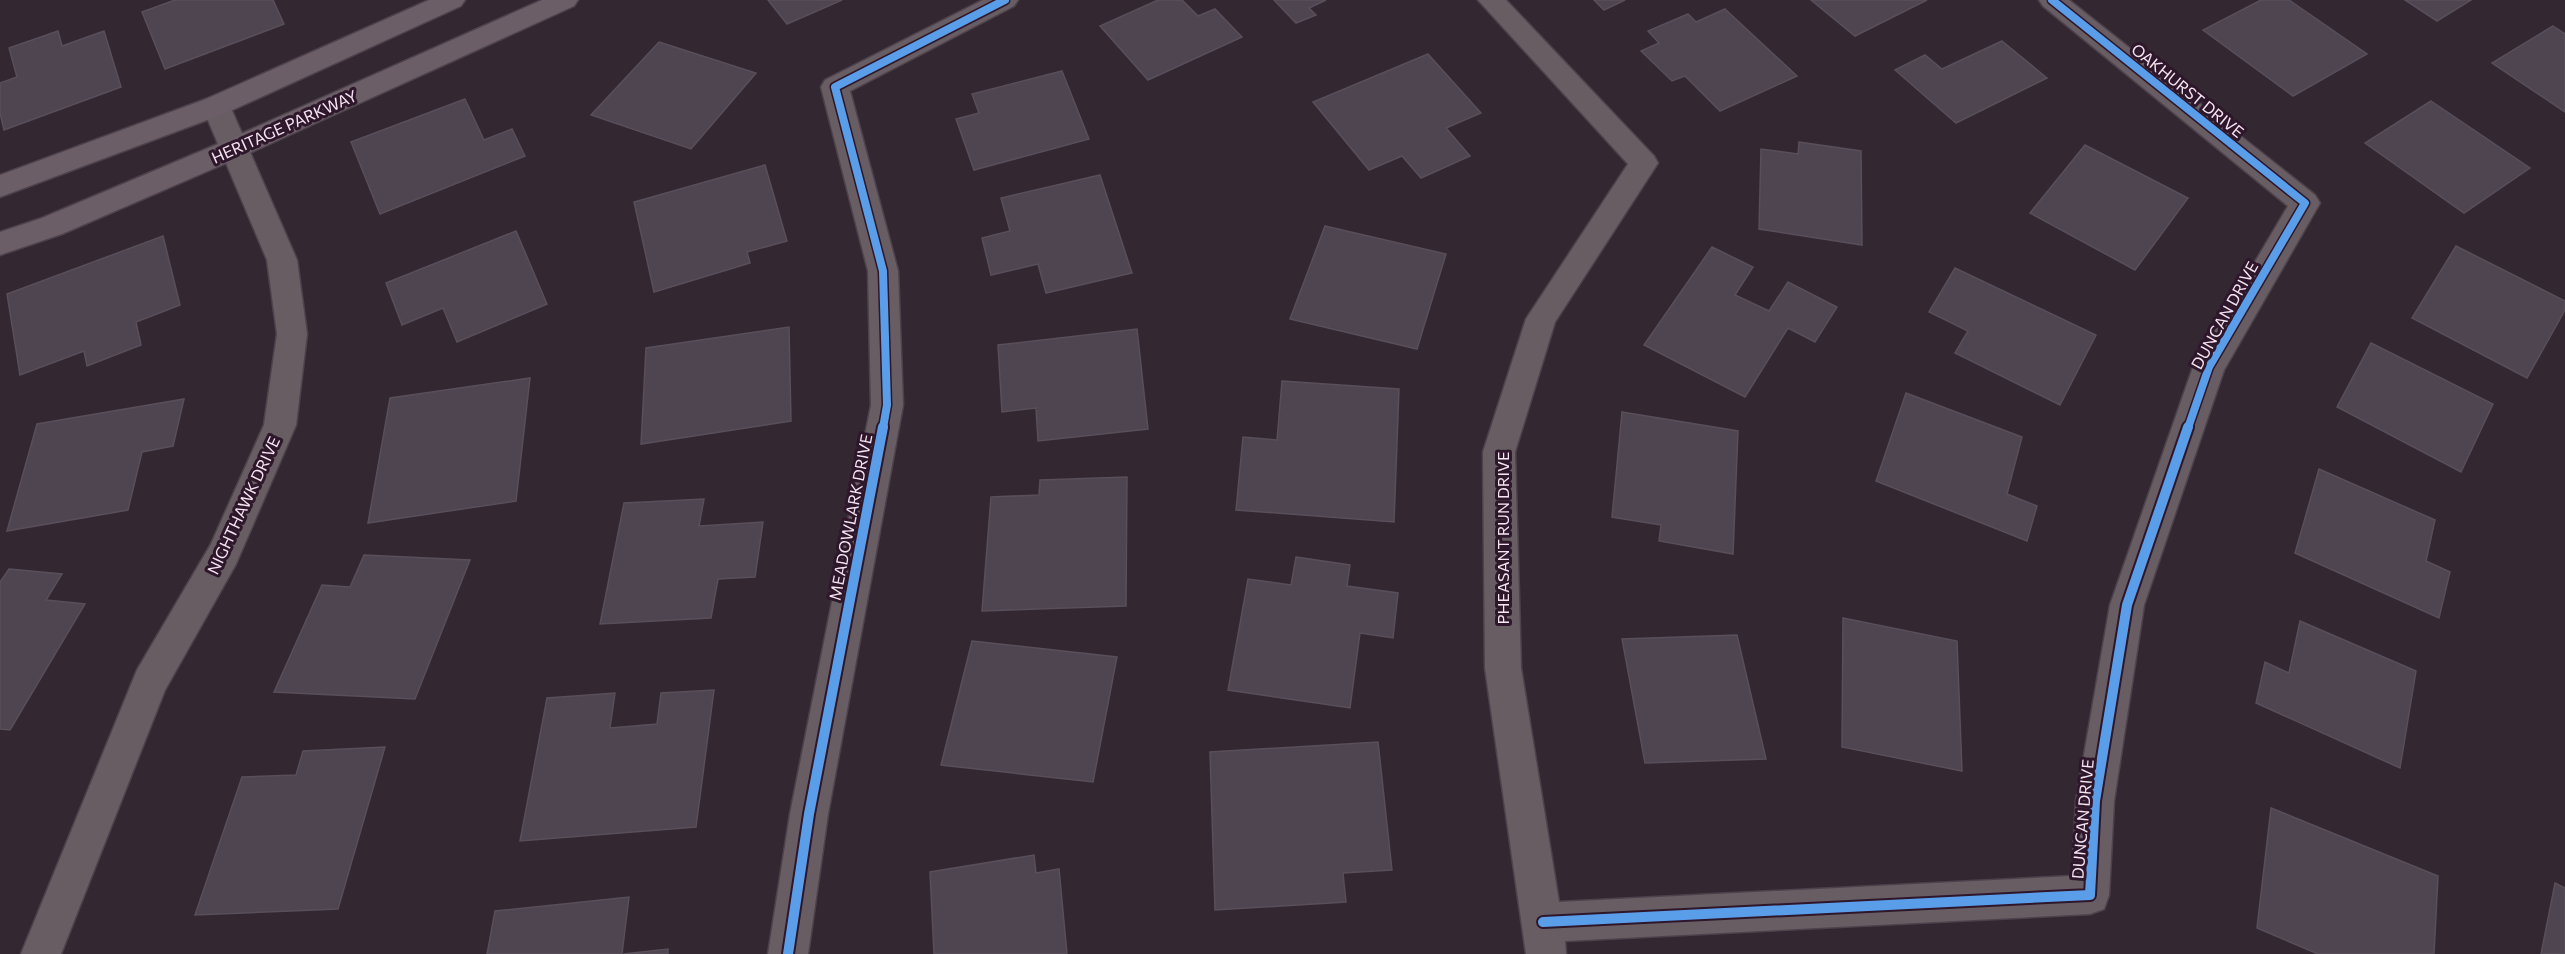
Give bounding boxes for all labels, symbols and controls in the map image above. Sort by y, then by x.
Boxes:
street label: OAKHURST DRIVE [2128,39,2248,141]
street label: HERITAGE PARKWAY [208,85,360,167]
street label: DUNCAN DRIVE [2187,258,2261,372]
street label: MEADOWLARK DRIVE [825,432,875,602]
street label: NIGHTHAWK DRIVE [203,433,283,577]
street label: PHEASANT RUN DRIVE [1493,451,1512,625]
street label: DUNCAN DRIVE [2067,758,2097,880]

